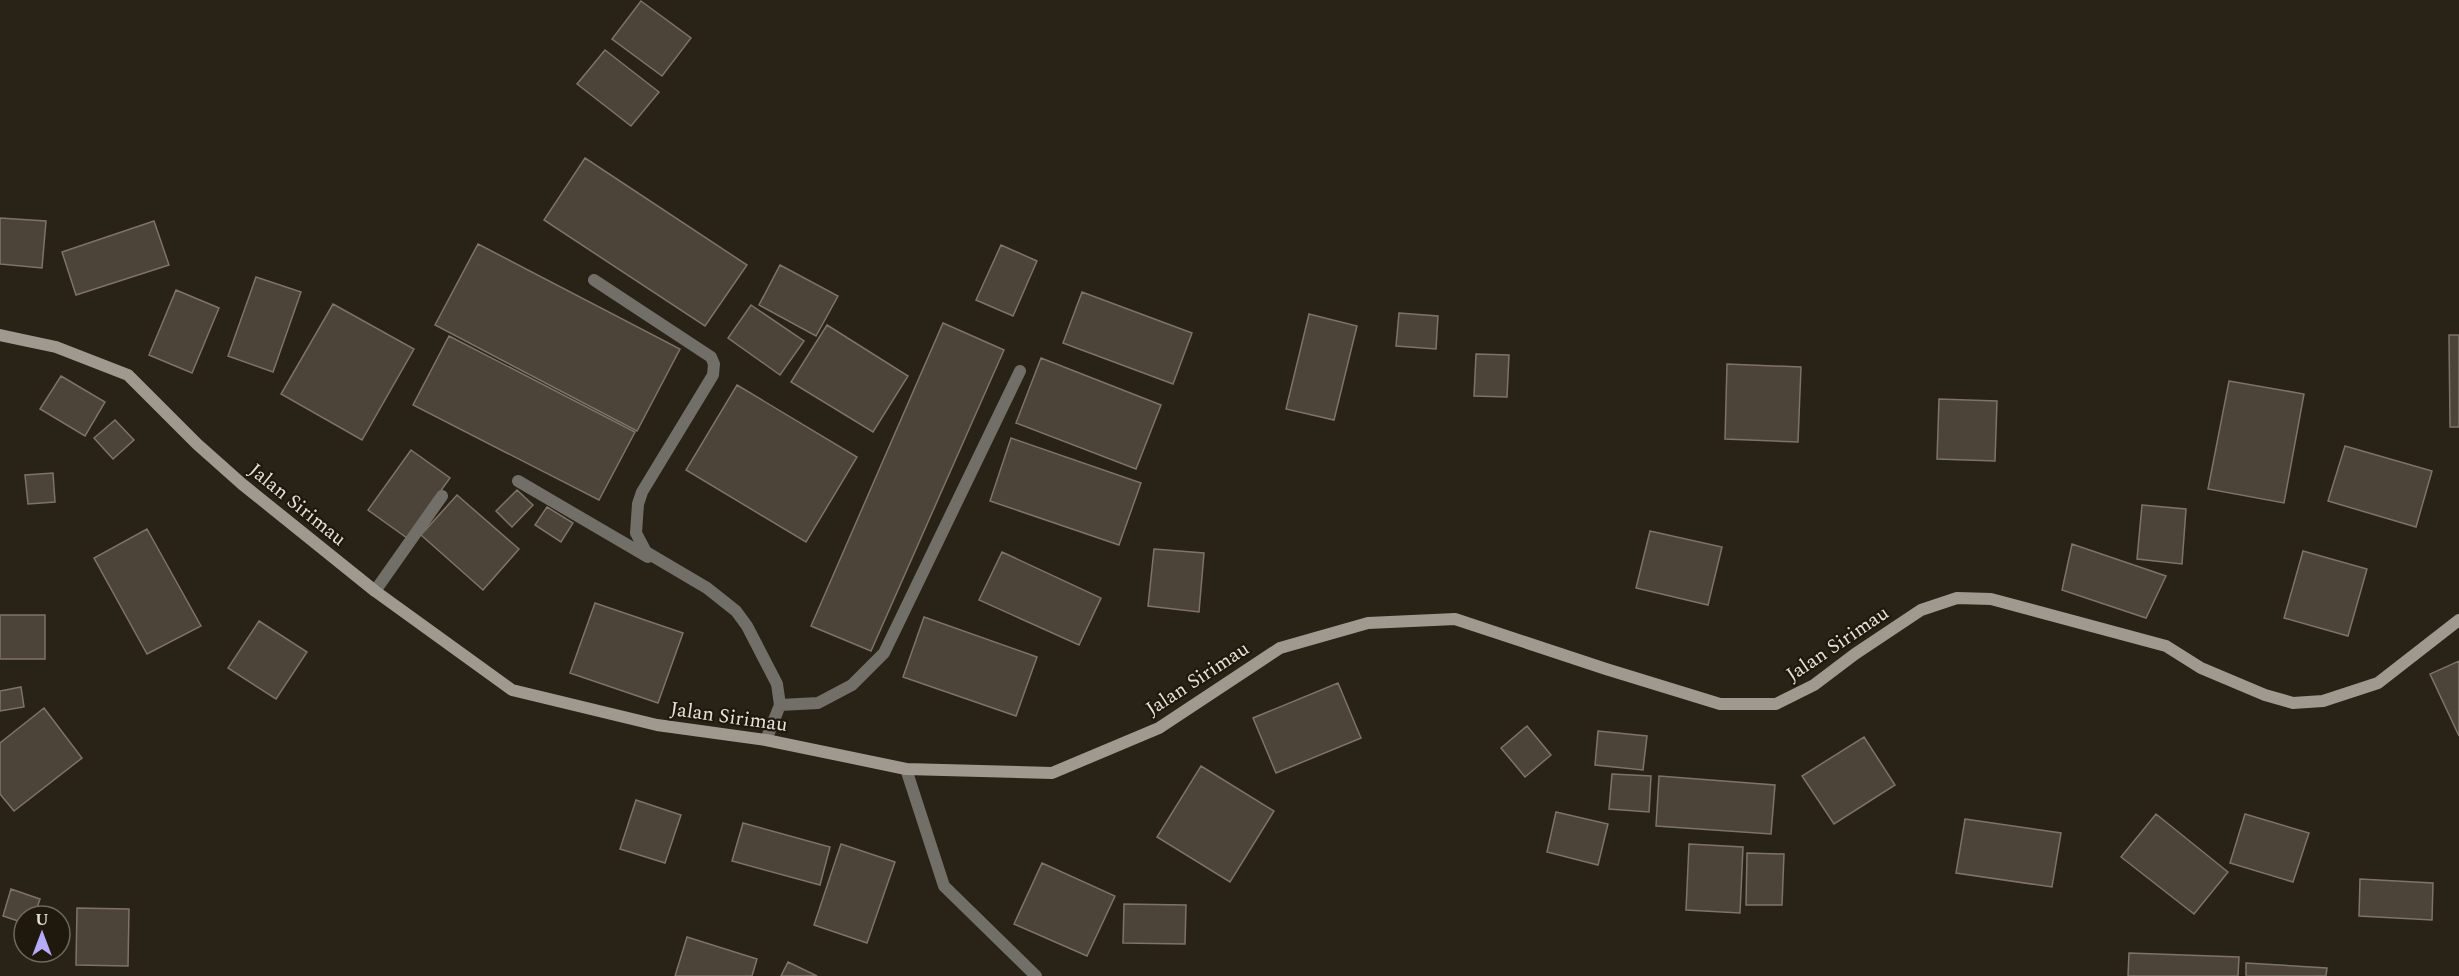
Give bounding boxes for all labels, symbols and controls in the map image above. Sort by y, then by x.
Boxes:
street label: Jalan Sirimau [242,456,353,554]
street label: Jalan Sirimau [1780,598,1895,689]
street label: Jalan Sirimau [1140,634,1255,724]
street label: Jalan Sirimau [668,694,790,740]
north arrow [12,904,72,964]
text: U [35,908,49,932]

